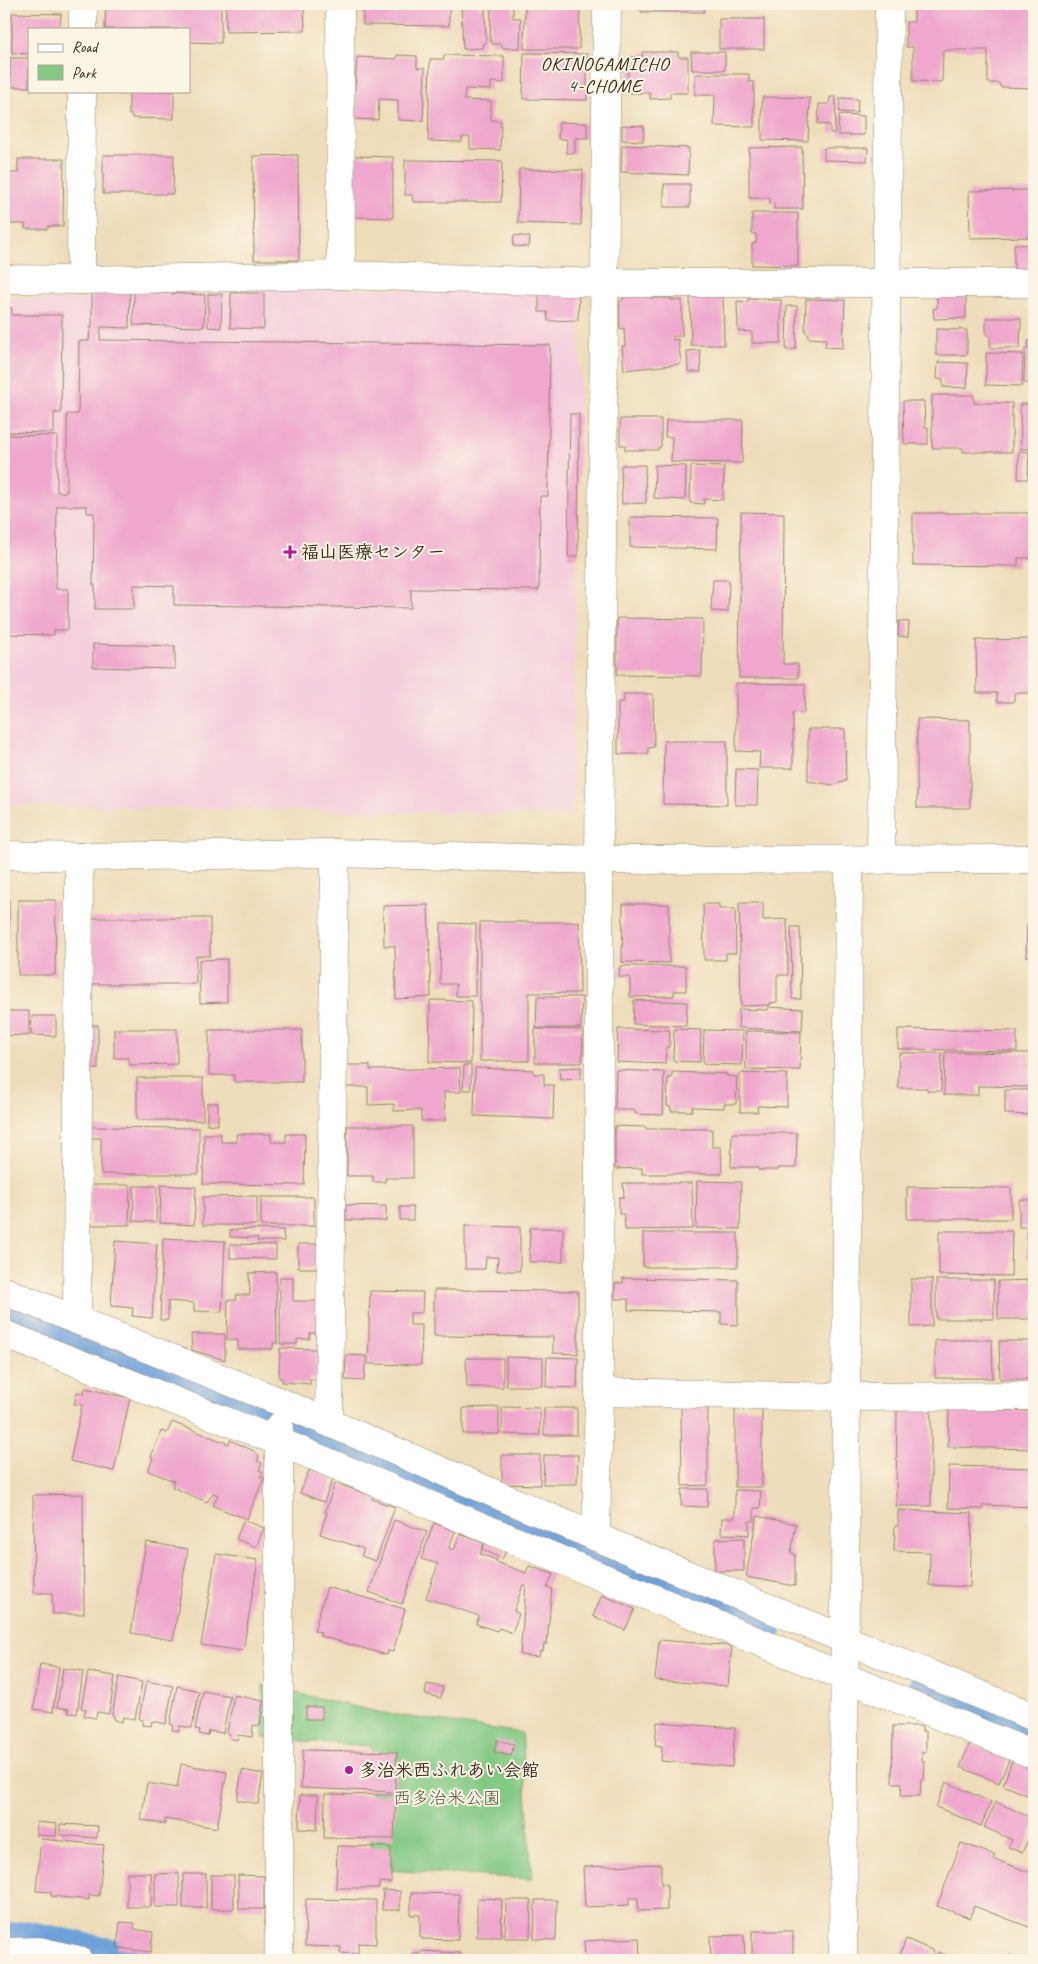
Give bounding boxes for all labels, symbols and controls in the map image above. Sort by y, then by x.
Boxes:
legend [28,28,190,92]
text: Road [72,38,99,57]
district label: OKINOGAMICHO 4-CHOME [541,52,671,98]
text: Park [72,64,97,83]
place label: 福山医療センター [301,541,445,563]
marker: 福山医療センター [283,545,297,559]
place label: 多治米西ふれあい会館 [359,1759,539,1781]
marker: 多治米西ふれあい会館 [343,1764,355,1776]
park label: 西多治米公園 [393,1787,501,1809]

